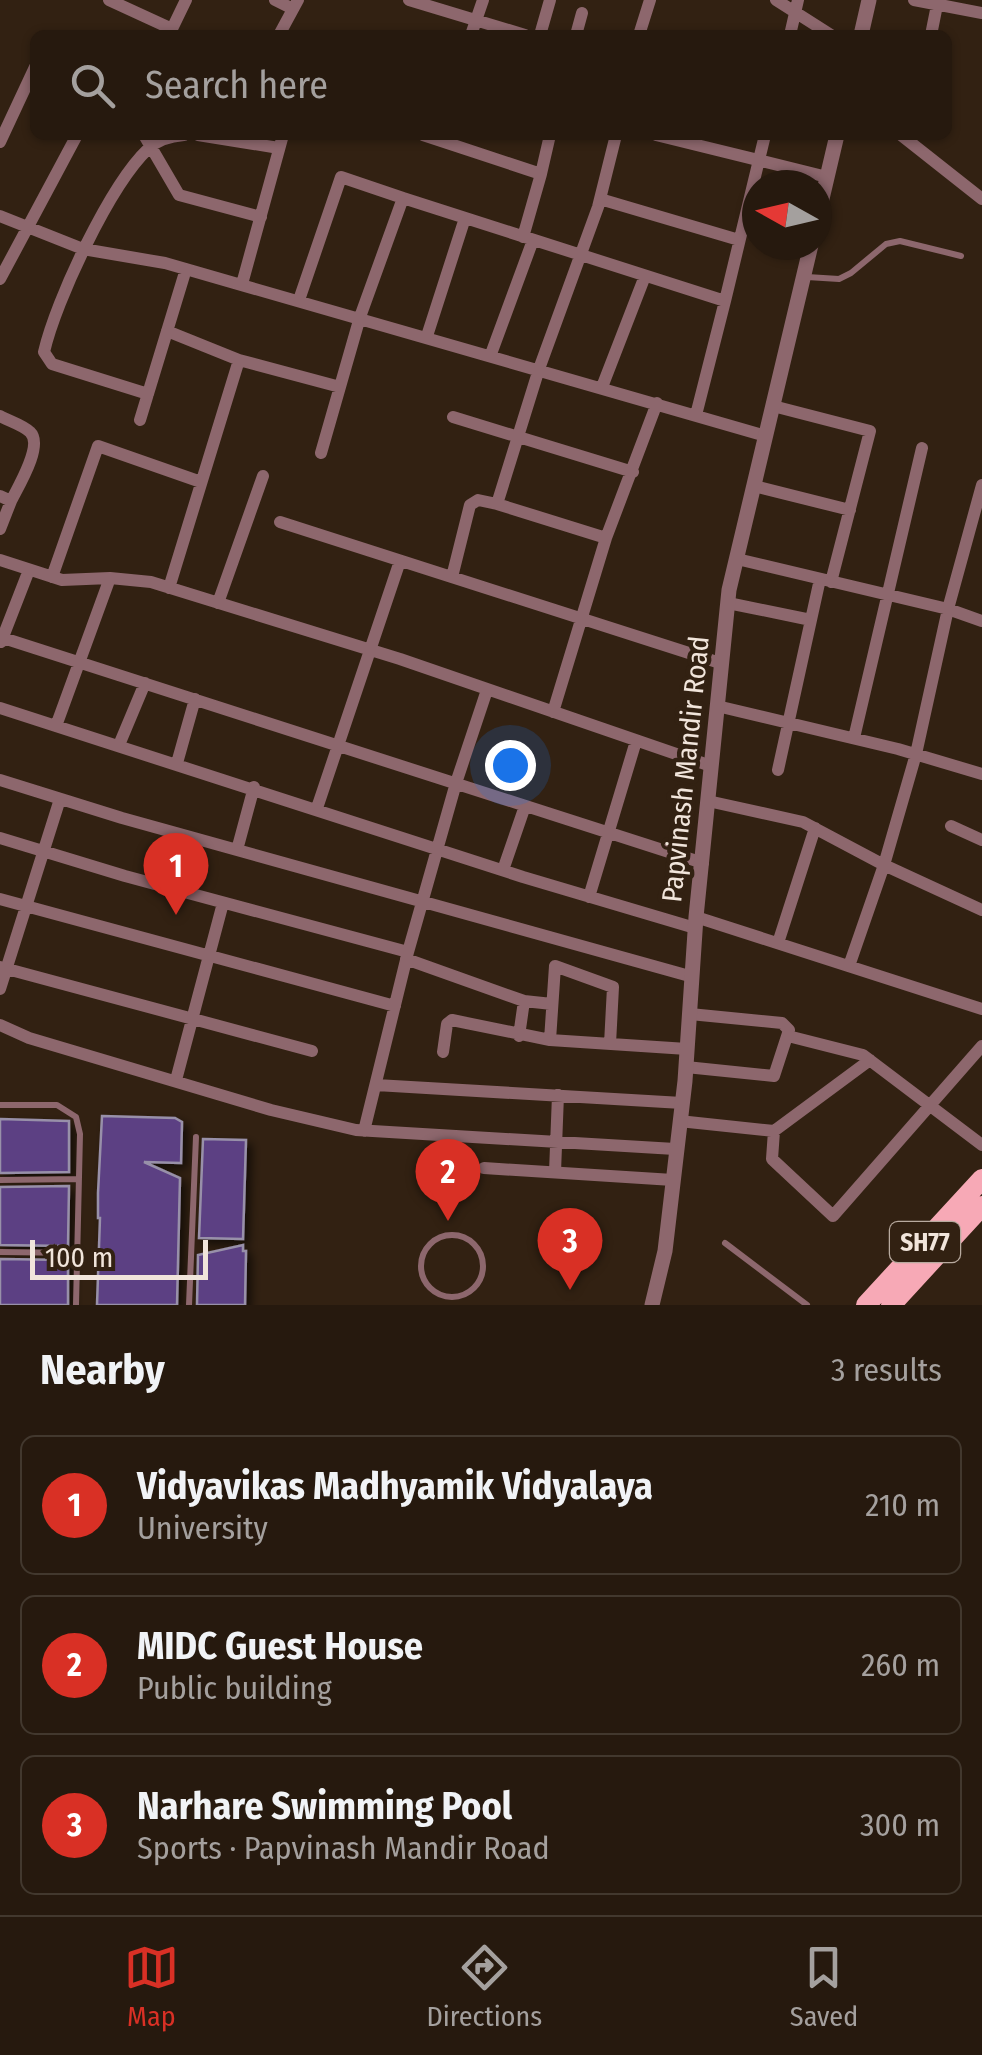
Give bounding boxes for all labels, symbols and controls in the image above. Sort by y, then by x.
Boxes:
search box [30,30,952,140]
icon: search [65,58,120,113]
text: Search here [145,62,328,108]
north arrow [742,170,832,260]
street label: Papvinash Mandir Road [655,634,716,904]
your location [485,740,536,791]
pin: 1 [144,832,208,915]
pin: 2 [416,1138,480,1221]
pin: 3 [538,1208,602,1290]
road number: SH77 [890,1222,960,1262]
scale bar [30,1235,208,1280]
text: 100 m [45,1241,113,1274]
text: Nearby [40,1345,165,1395]
text: 3 results [831,1351,942,1389]
text: Vidyavikas Madhyamik Vidyalaya [137,1463,653,1509]
text: 1 [68,1486,81,1524]
text: 210 m [865,1486,940,1524]
text: University [137,1509,268,1547]
text: MIDC Guest House [137,1623,423,1669]
text: 2 [67,1646,82,1684]
text: 260 m [861,1646,940,1684]
text: Public building [137,1669,332,1707]
text: Narhare Swimming Pool [137,1783,512,1829]
text: 3 [67,1806,82,1844]
text: 300 m [860,1806,940,1844]
text: Sports · Papvinash Mandir Road [137,1829,550,1867]
tab: Map [124,1940,179,2033]
tab: Directions [426,1940,542,2033]
tab: Saved [790,1940,858,2033]

